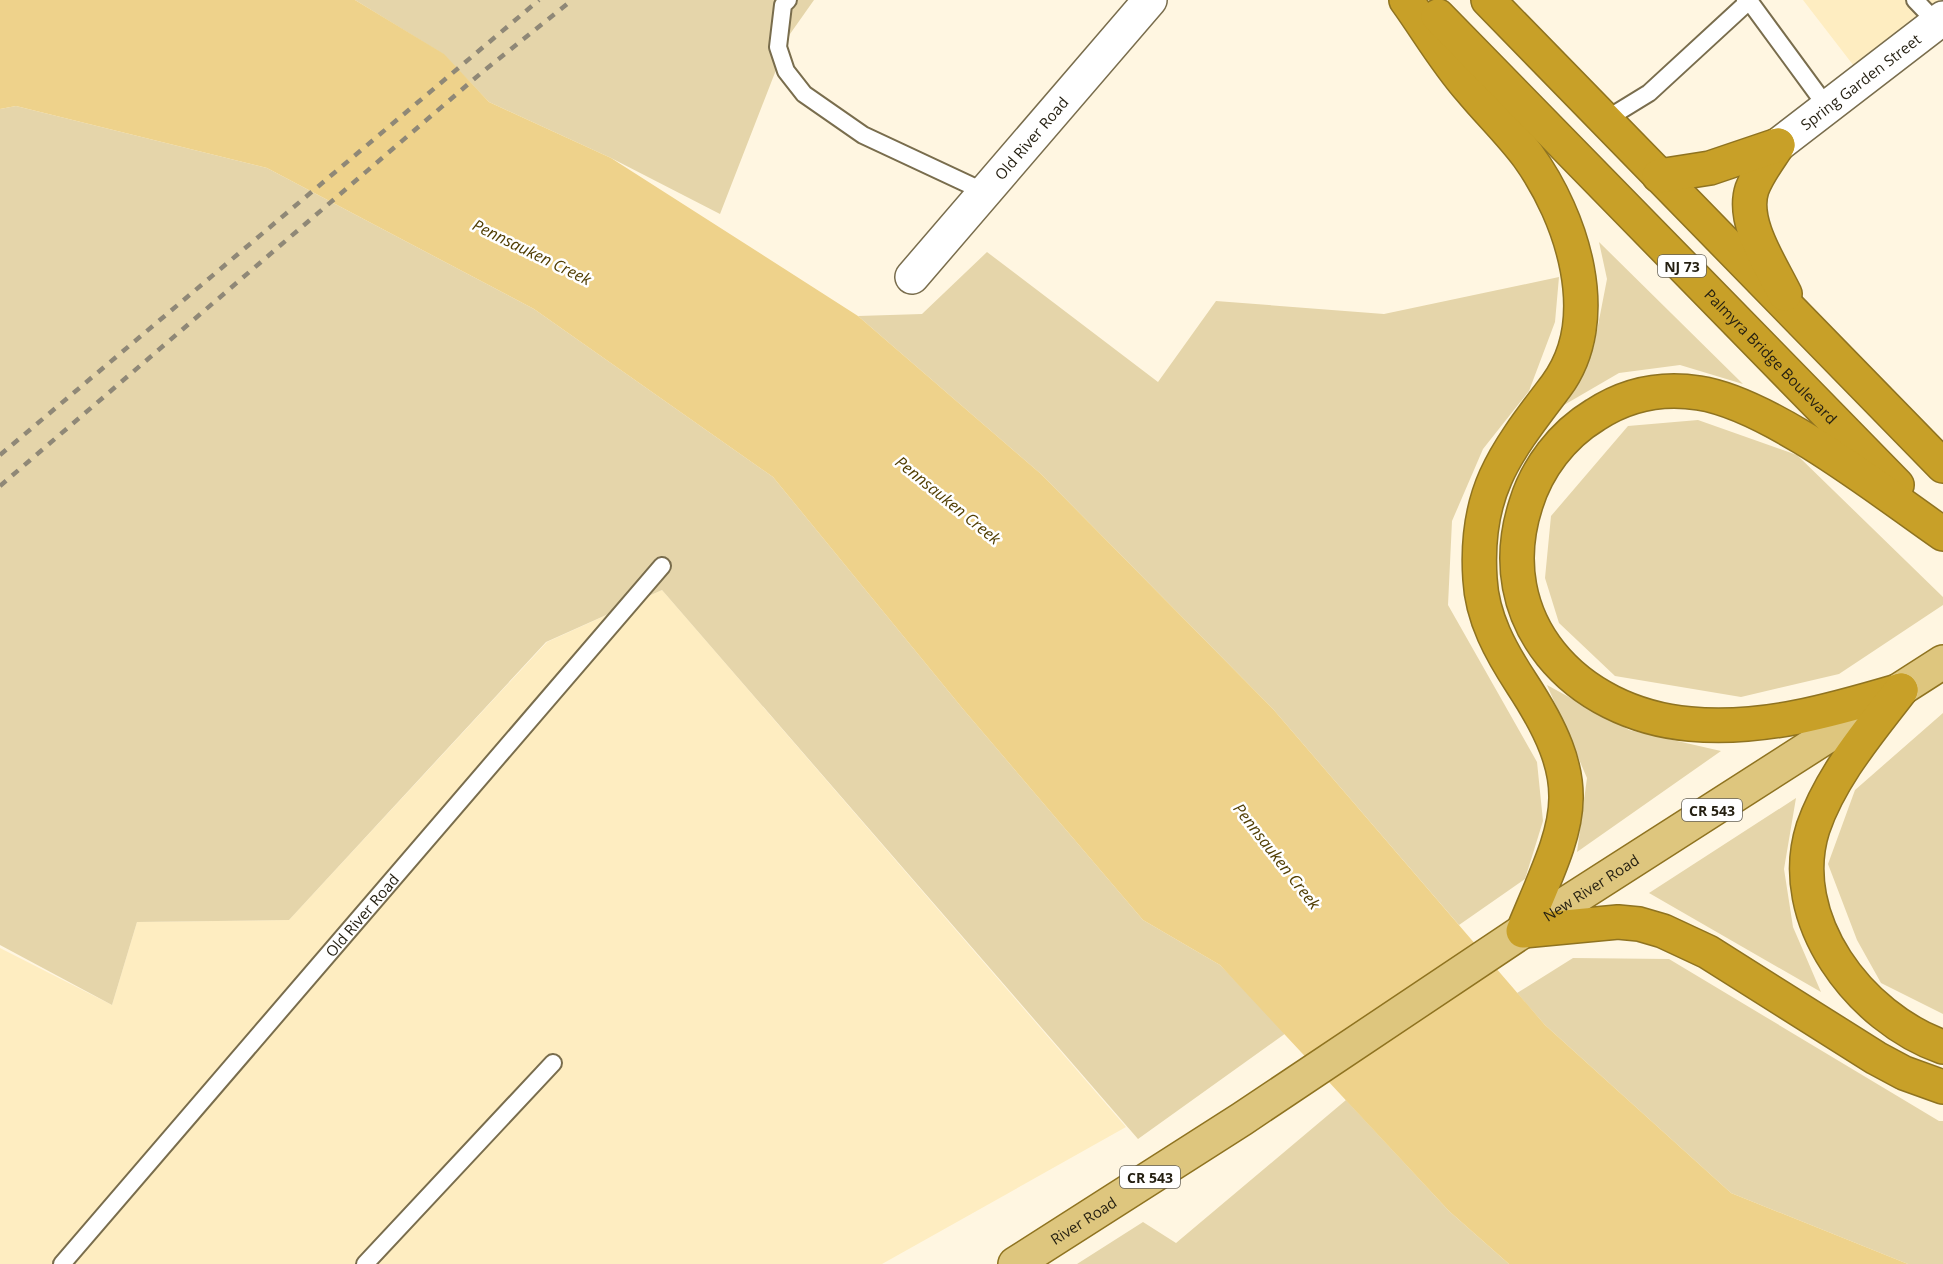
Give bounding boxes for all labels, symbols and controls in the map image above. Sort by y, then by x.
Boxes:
street label: Spring Garden Street [1796,29,1925,134]
street label: Old River Road [990,92,1073,184]
water label: Pennsauken Creek [469,214,596,291]
road number: NJ 73 [1658,255,1706,277]
street label: Palmyra Bridge Boulevard [1700,284,1842,428]
water label: Pennsauken Creek [891,451,1006,550]
water label: Pennsauken Creek [1229,798,1326,915]
road number: CR 543 [1682,799,1742,821]
street label: New River Road [1539,849,1643,926]
street label: Old River Road [321,869,403,961]
road number: CR 543 [1120,1166,1180,1188]
street label: River Road [1046,1192,1120,1249]

